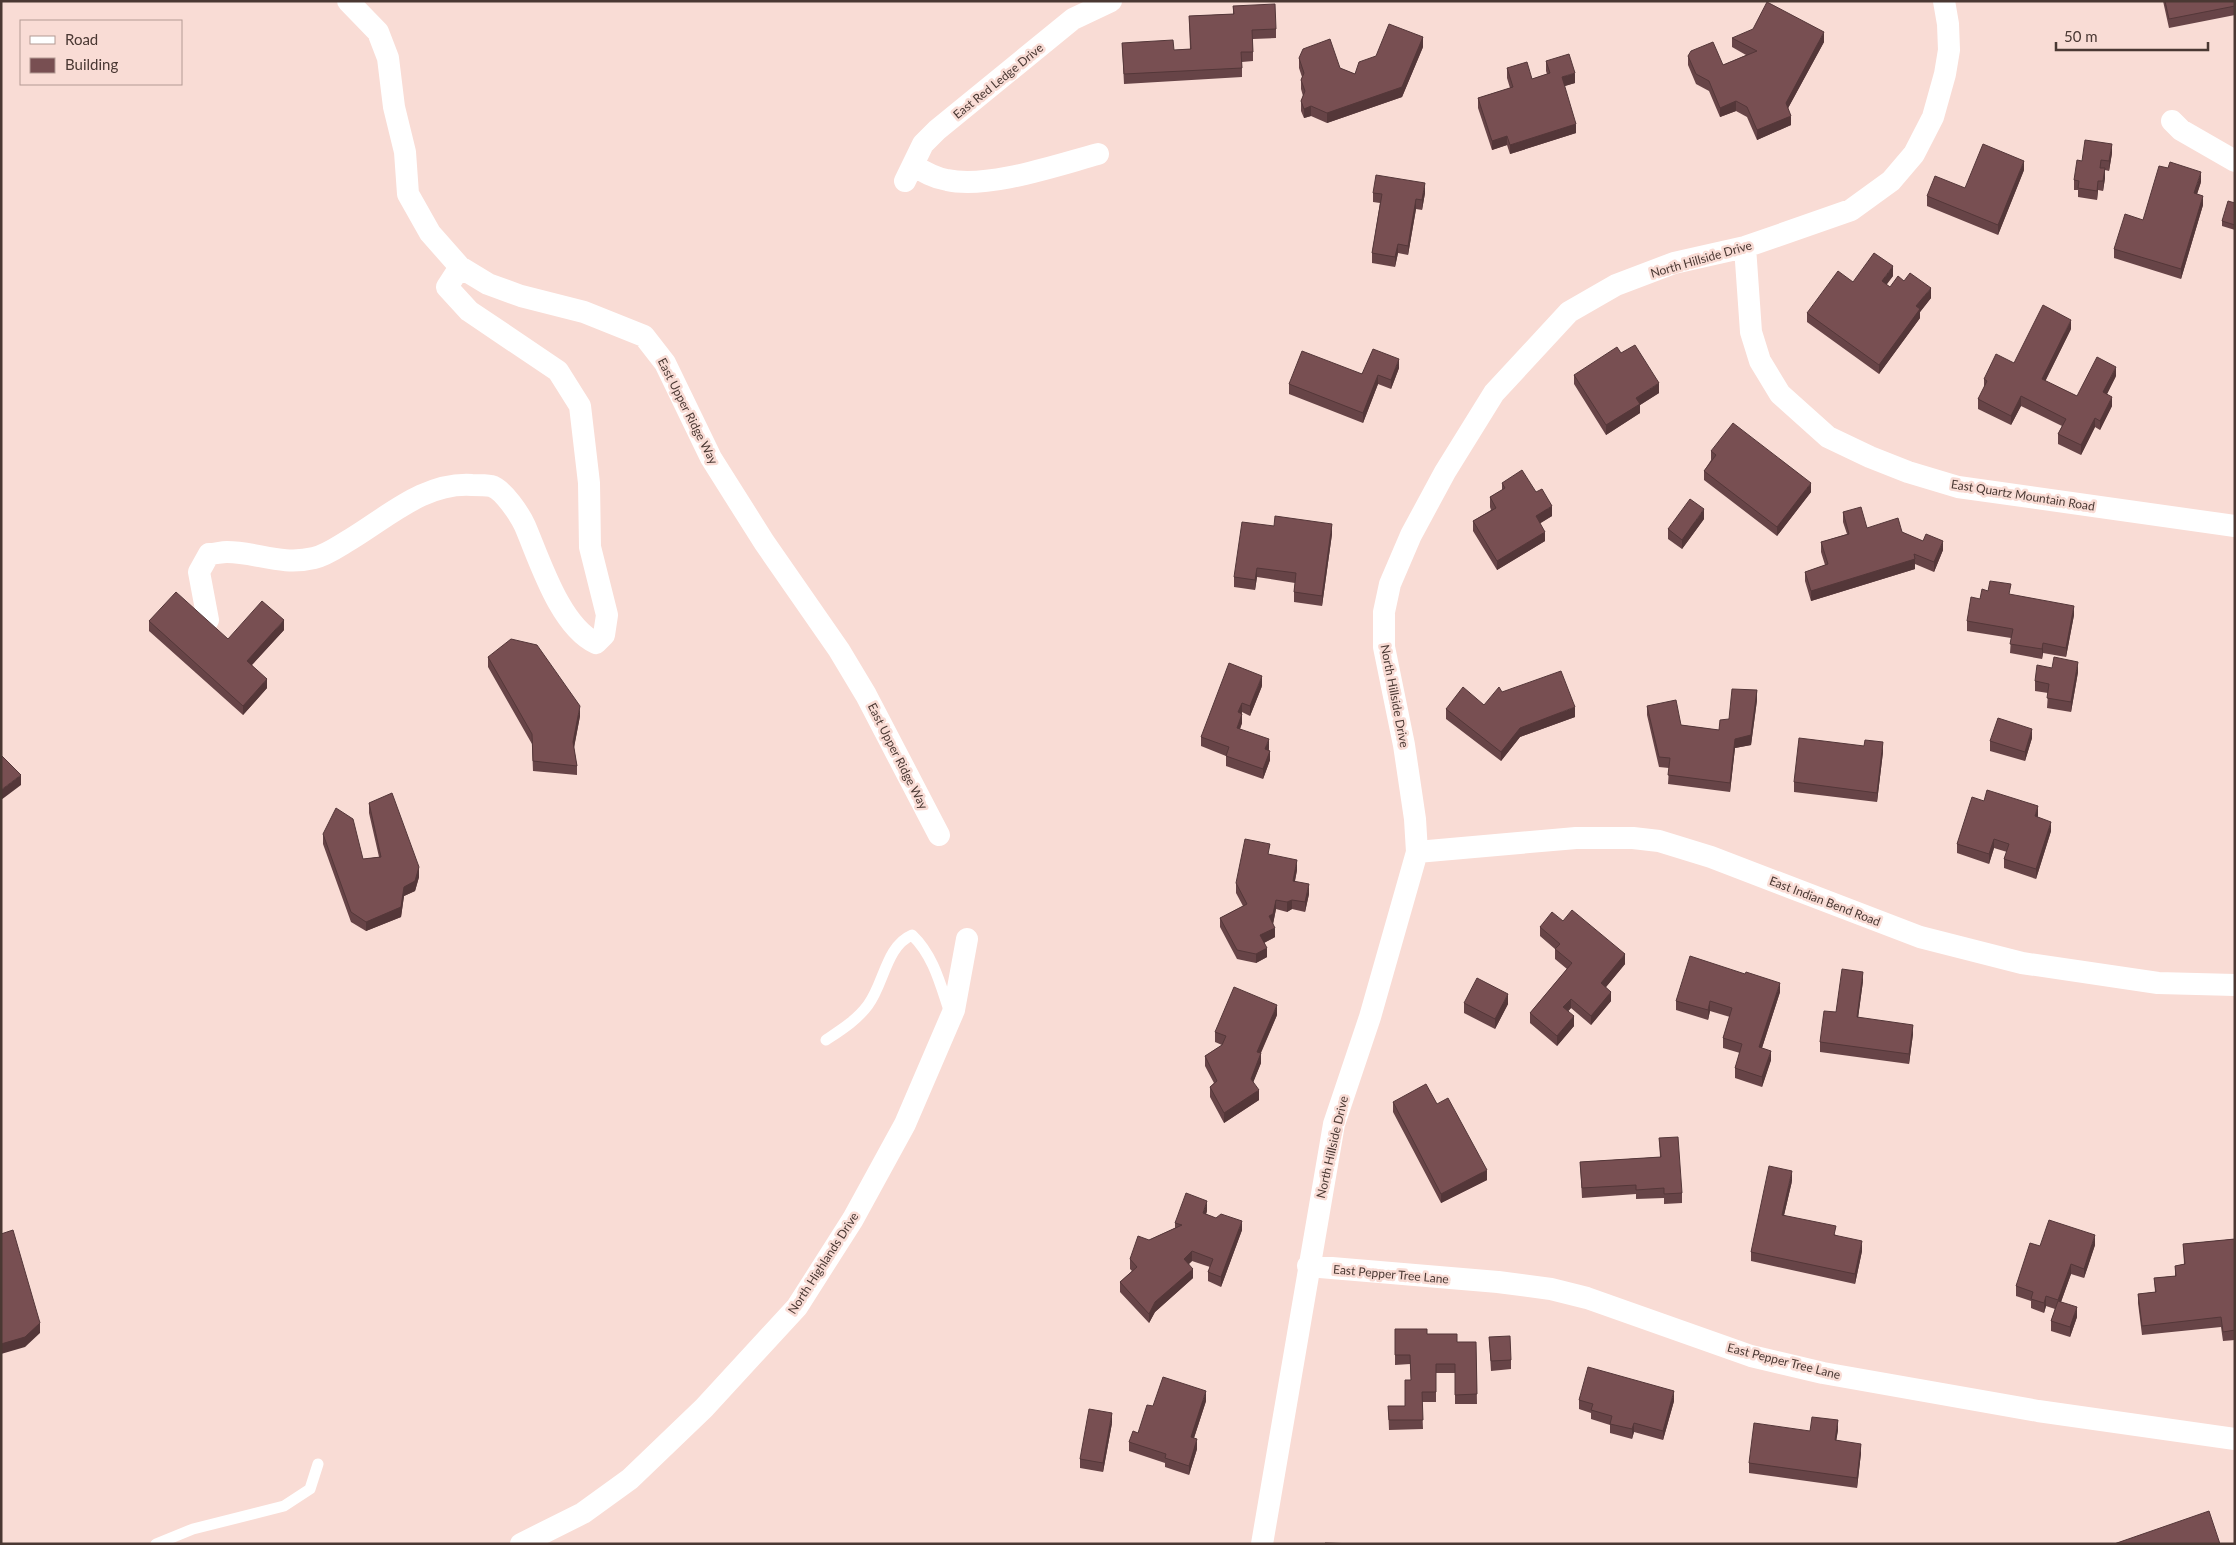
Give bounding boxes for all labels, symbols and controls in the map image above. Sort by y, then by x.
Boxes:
legend [20,20,182,85]
scale bar [2056,20,2208,52]
text: 50 m [2064,27,2098,45]
text: Road [65,30,98,48]
street label: East Red Ledge Drive [950,40,1046,122]
text: Building [65,55,118,73]
street label: North Hillside Drive [1649,237,1753,281]
street label: East Upper Ridge Way [655,355,722,467]
street label: East Quartz Mountain Road [1950,476,2096,514]
street label: North Hillside Drive [1378,643,1412,749]
street label: East Upper Ridge Way [865,700,932,812]
street label: East Indian Bend Road [1767,873,1883,929]
street label: North Hillside Drive [1313,1094,1351,1200]
street label: North Highlands Drive [785,1209,861,1317]
street label: East Pepper Tree Lane [1333,1261,1449,1287]
street label: East Pepper Tree Lane [1726,1340,1842,1382]

